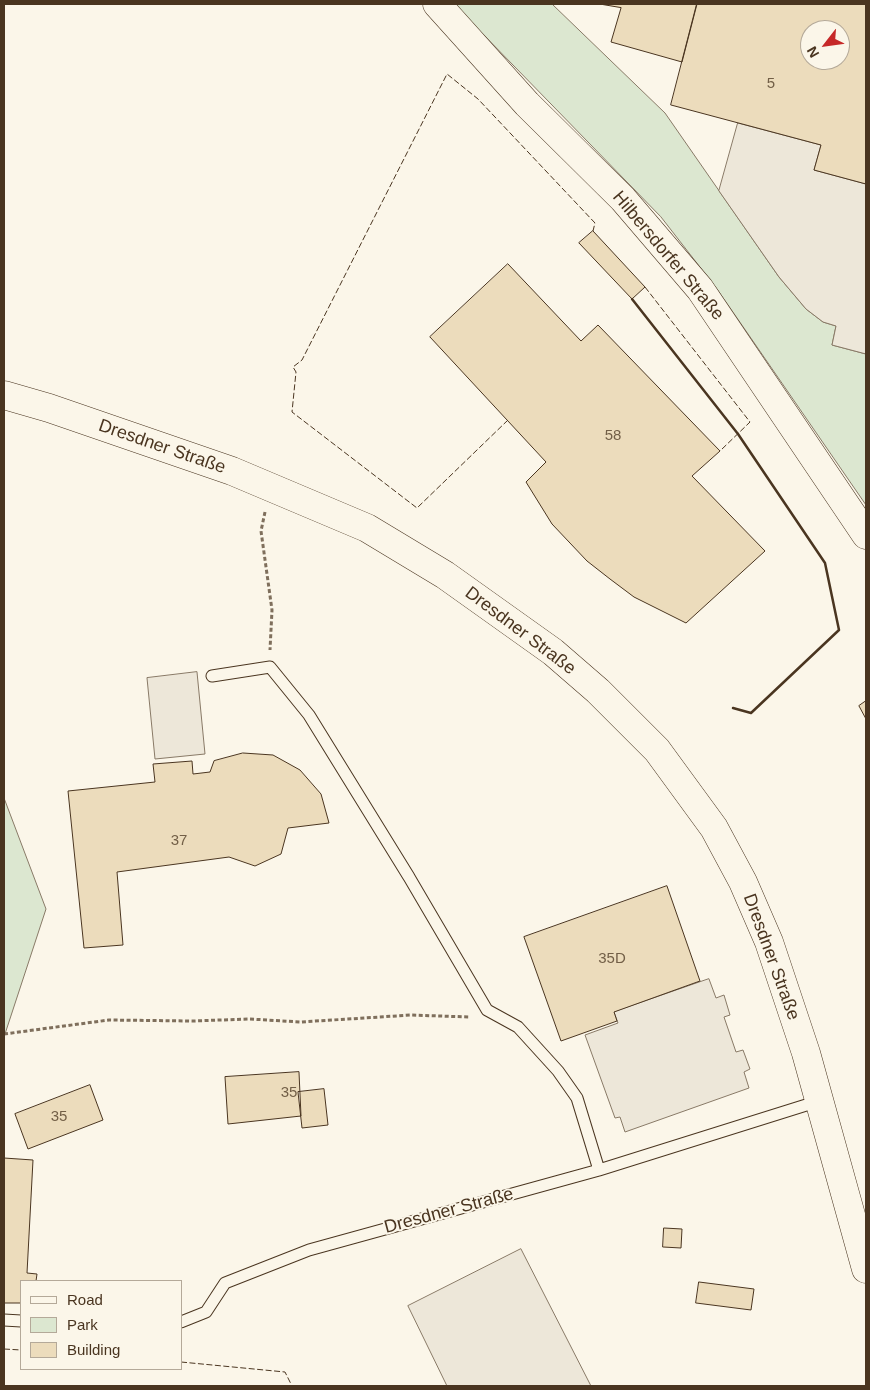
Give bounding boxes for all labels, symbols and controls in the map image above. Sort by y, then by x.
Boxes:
north arrow [800,20,850,70]
text: N [803,44,822,60]
house number: 5 [767,75,775,93]
street label: Hilbersdorfer Straße [608,187,728,325]
street label: Dresdner Straße [96,415,228,479]
house number: 58 [605,427,621,445]
street label: Dresdner Straße [460,582,580,680]
house number: 37 [171,832,187,850]
street label: Dresdner Straße [738,891,804,1023]
house number: 35D [598,950,626,968]
house number: 35 [281,1084,297,1102]
house number: 35 [51,1108,67,1126]
street label: Dresdner Straße [382,1183,516,1239]
legend [20,1280,182,1370]
text: Road [67,1291,103,1308]
text: Park [67,1316,98,1333]
text: Building [67,1341,120,1358]

